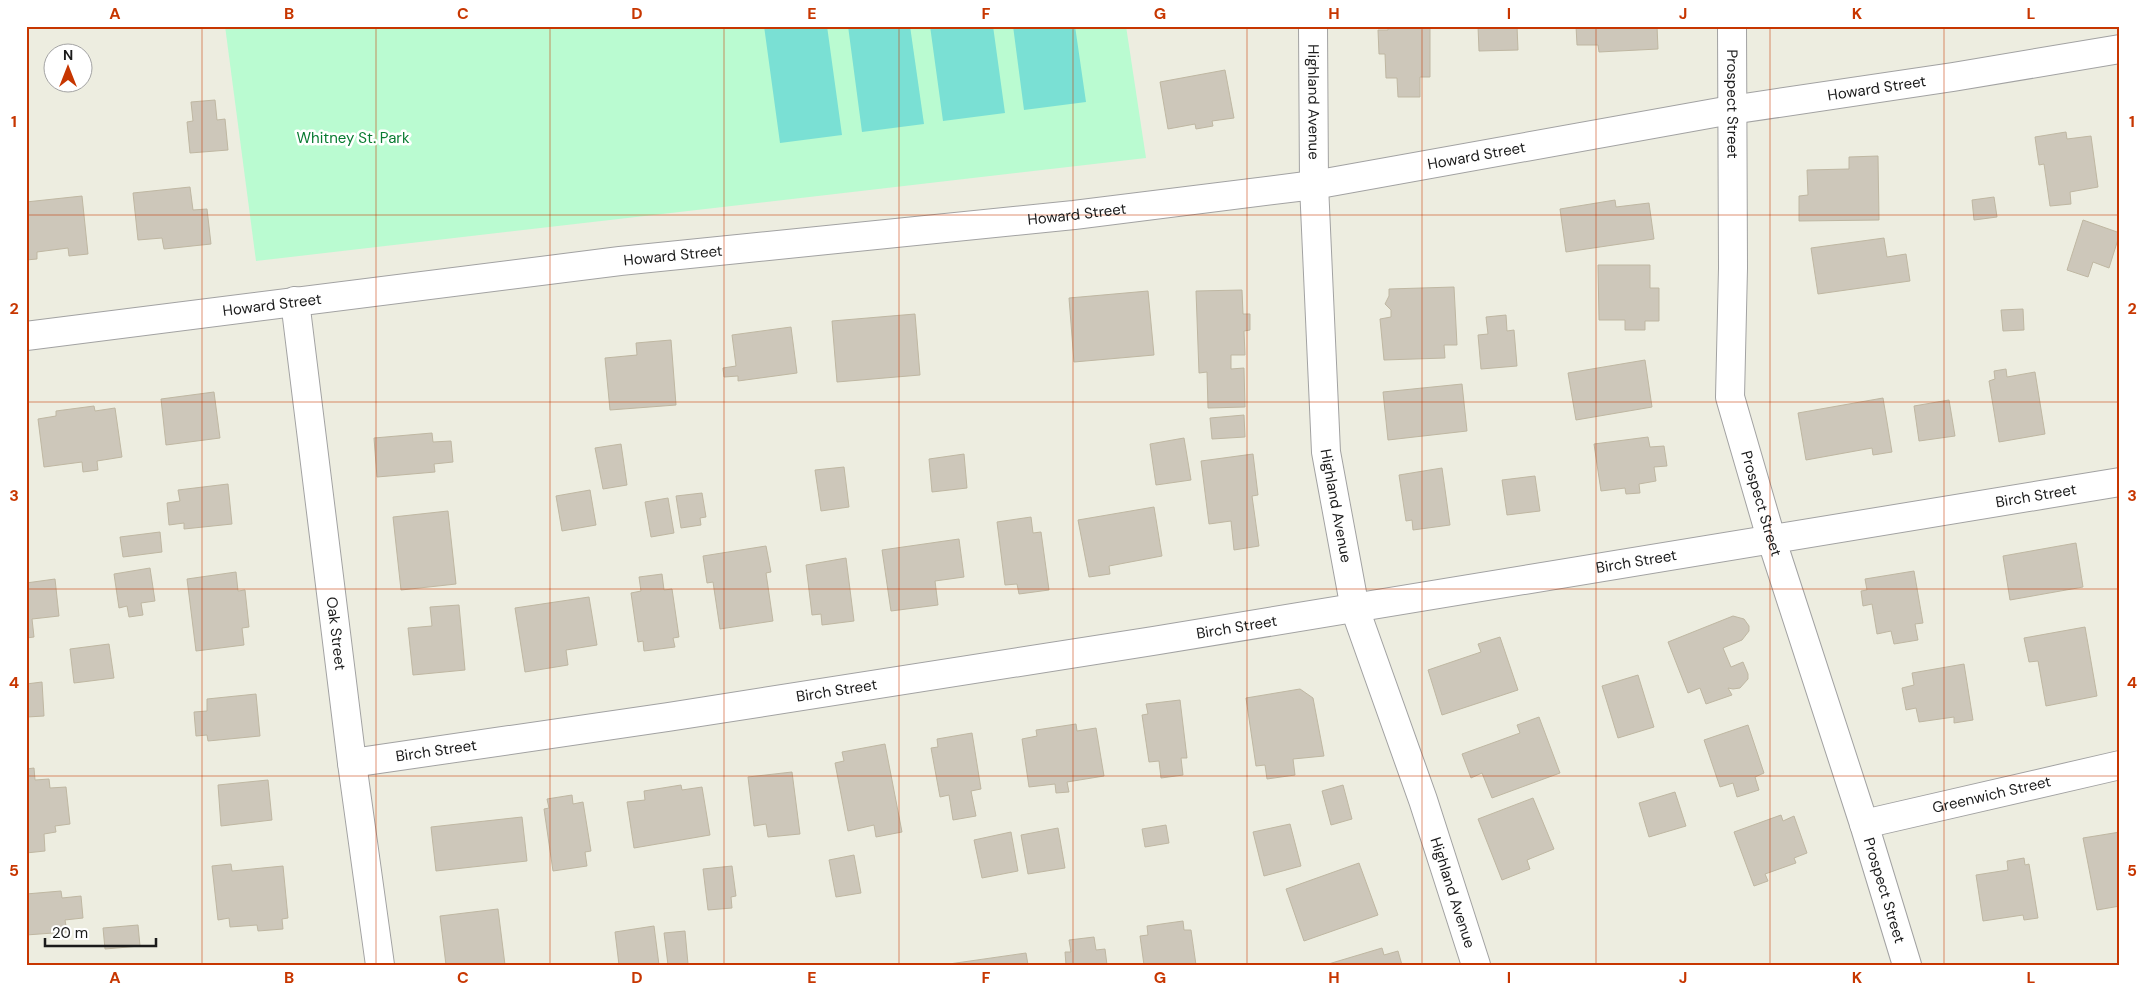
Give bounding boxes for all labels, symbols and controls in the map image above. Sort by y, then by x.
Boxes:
text: A [109,3,121,24]
text: B [284,3,294,24]
text: C [457,3,469,24]
text: D [631,3,643,24]
text: E [807,3,817,24]
text: F [982,3,991,24]
text: G [1154,3,1166,24]
text: H [1328,3,1340,24]
text: I [1507,3,1511,24]
text: J [1679,3,1687,24]
text: K [1852,3,1863,24]
text: L [2027,3,2036,24]
north arrow [42,42,92,92]
street label: Highland Avenue [1303,44,1324,160]
text: N [63,46,73,64]
street label: Prospect Street [1722,49,1743,159]
street label: Howard Street [1826,71,1928,106]
text: 1 [11,111,17,132]
text: 1 [2129,111,2135,132]
park label: Whitney St. Park [297,128,410,148]
street label: Howard Street [1426,137,1527,174]
street label: Howard Street [1026,199,1128,230]
street label: Howard Street [623,241,724,271]
street label: Howard Street [221,289,323,321]
text: 2 [9,298,19,319]
text: 2 [2127,298,2137,319]
street label: Highland Avenue [1316,447,1356,564]
street label: Prospect Street [1736,448,1786,559]
street label: Birch Street [1994,479,2078,512]
text: 3 [9,485,19,506]
text: 3 [2127,485,2137,506]
street label: Birch Street [1594,545,1678,578]
street label: Oak Street [322,596,350,671]
street label: Birch Street [1195,611,1279,644]
text: 4 [9,672,19,693]
text: 4 [2127,672,2137,693]
street label: Birch Street [795,674,879,707]
street label: Birch Street [394,735,478,767]
street label: Greenwich Street [1930,771,2053,818]
street label: Highland Avenue [1426,835,1480,951]
street label: Prospect Street [1859,835,1910,946]
text: 5 [9,860,19,881]
text: 5 [2127,860,2137,881]
scale bar [45,916,156,948]
text: 20 m [52,923,88,943]
text: A [109,967,121,988]
text: B [284,967,294,988]
text: C [457,967,469,988]
text: D [631,967,643,988]
text: E [807,967,817,988]
text: F [982,967,991,988]
text: G [1154,967,1166,988]
text: H [1328,967,1340,988]
text: I [1507,967,1511,988]
text: J [1679,967,1687,988]
text: K [1852,967,1863,988]
text: L [2027,967,2036,988]

